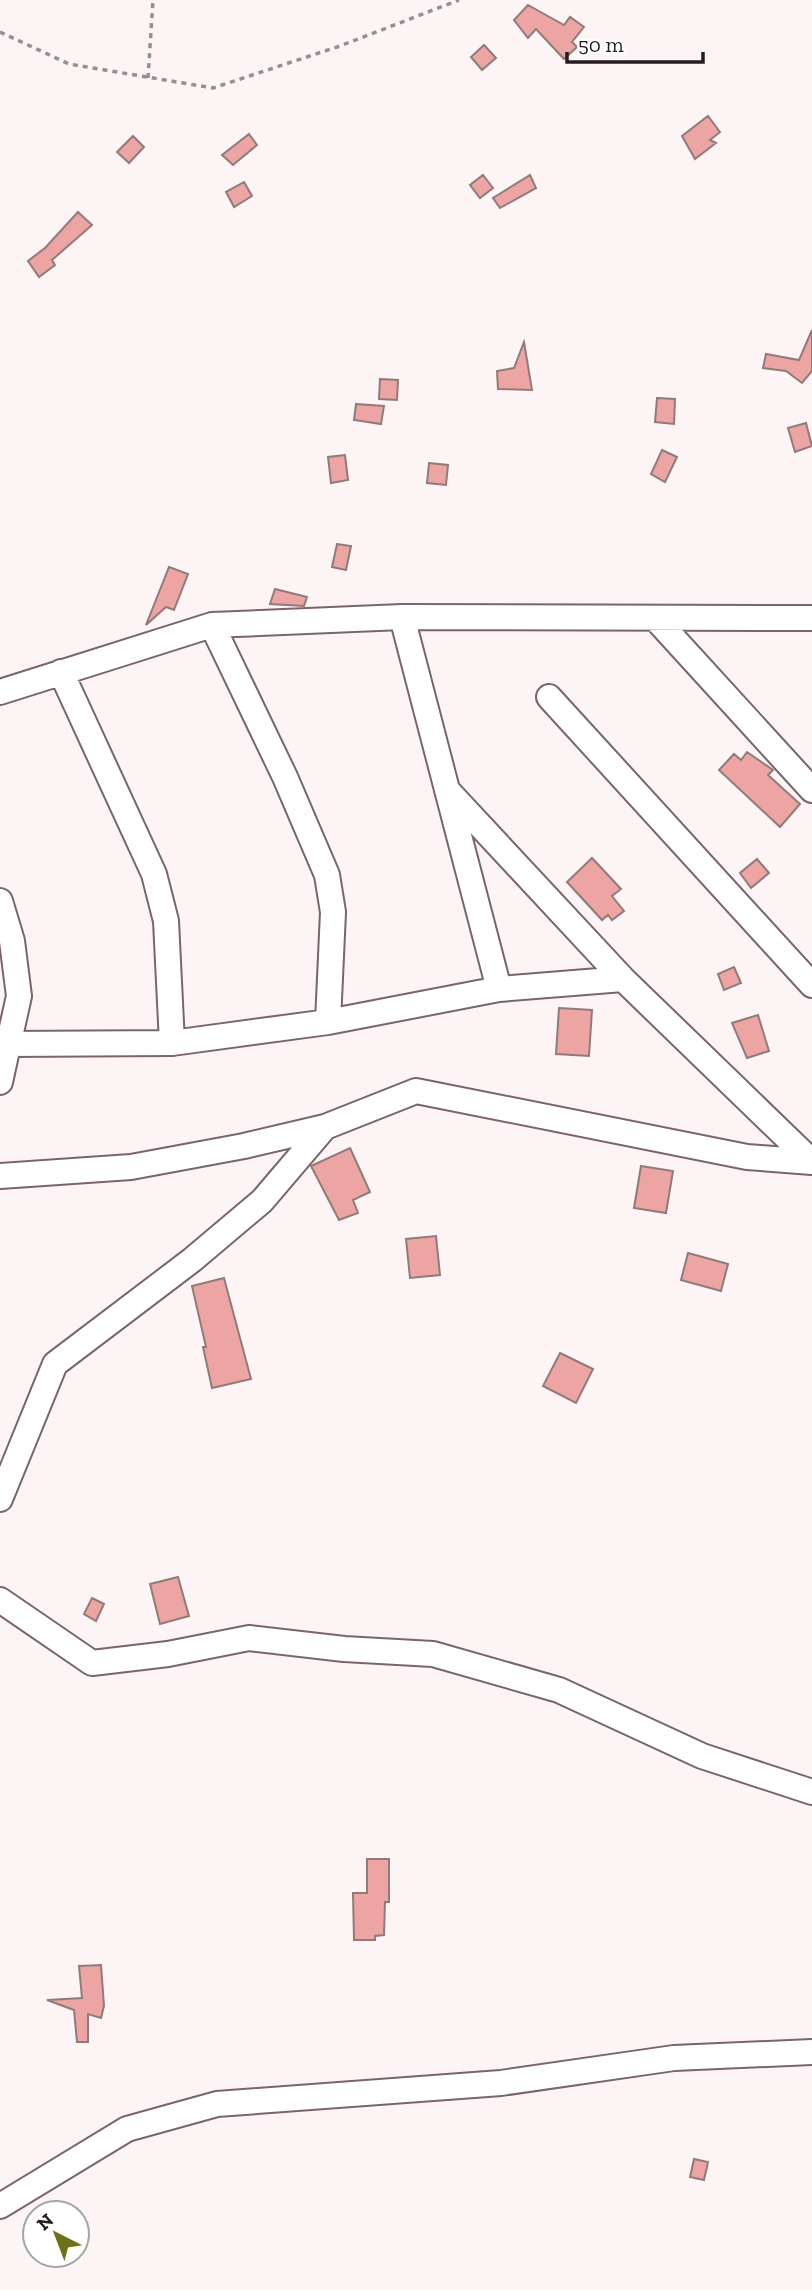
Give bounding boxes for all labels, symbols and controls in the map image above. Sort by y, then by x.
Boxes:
scale bar [567,21,704,65]
text: 50 m [578,32,624,57]
north arrow [21,2199,91,2269]
text: N [32,2208,58,2235]

